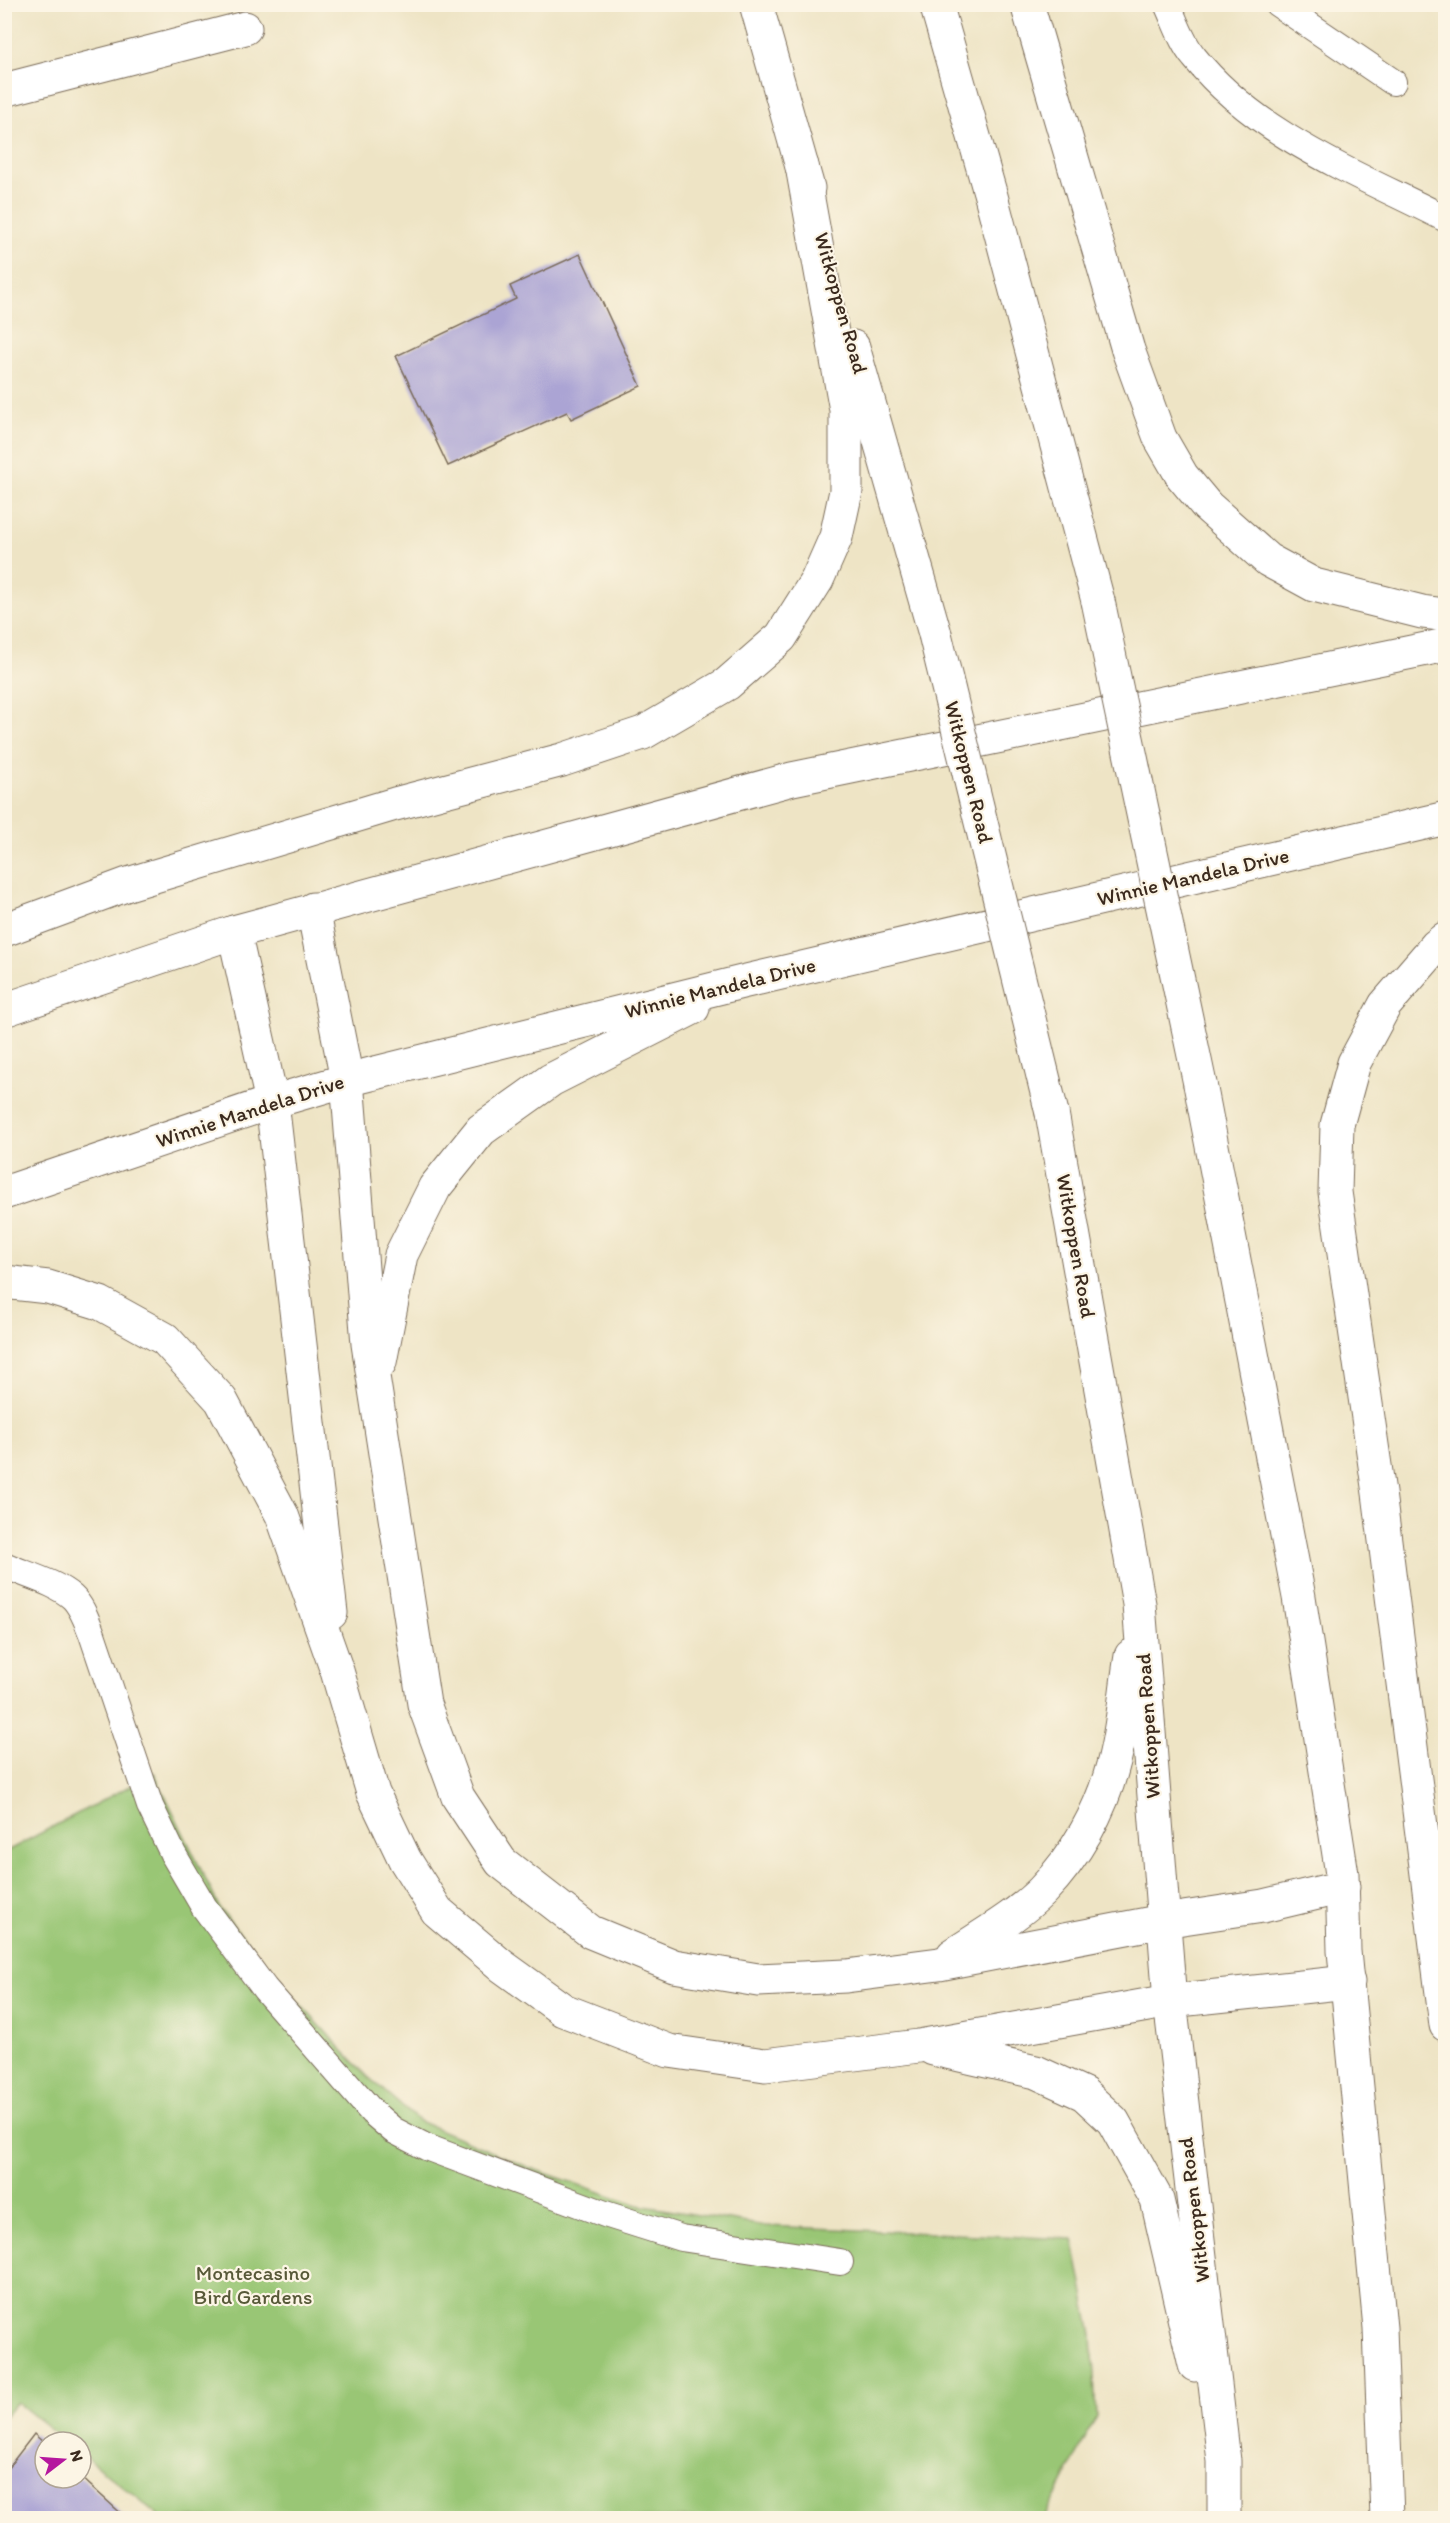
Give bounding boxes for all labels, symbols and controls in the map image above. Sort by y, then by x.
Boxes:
street label: Witkoppen Road [809,229,874,377]
street label: Witkoppen Road [940,698,999,846]
street label: Winnie Mandela Drive [1094,842,1291,911]
street label: Winnie Mandela Drive [622,952,818,1023]
street label: Winnie Mandela Drive [153,1068,347,1153]
street label: Witkoppen Road [1052,1172,1102,1321]
street label: Witkoppen Road [1130,1652,1165,1800]
street label: Witkoppen Road [1172,2136,1215,2284]
park label: Montecasino Bird Gardens [194,2260,312,2309]
north arrow [33,2430,93,2490]
text: N [66,2448,88,2464]

